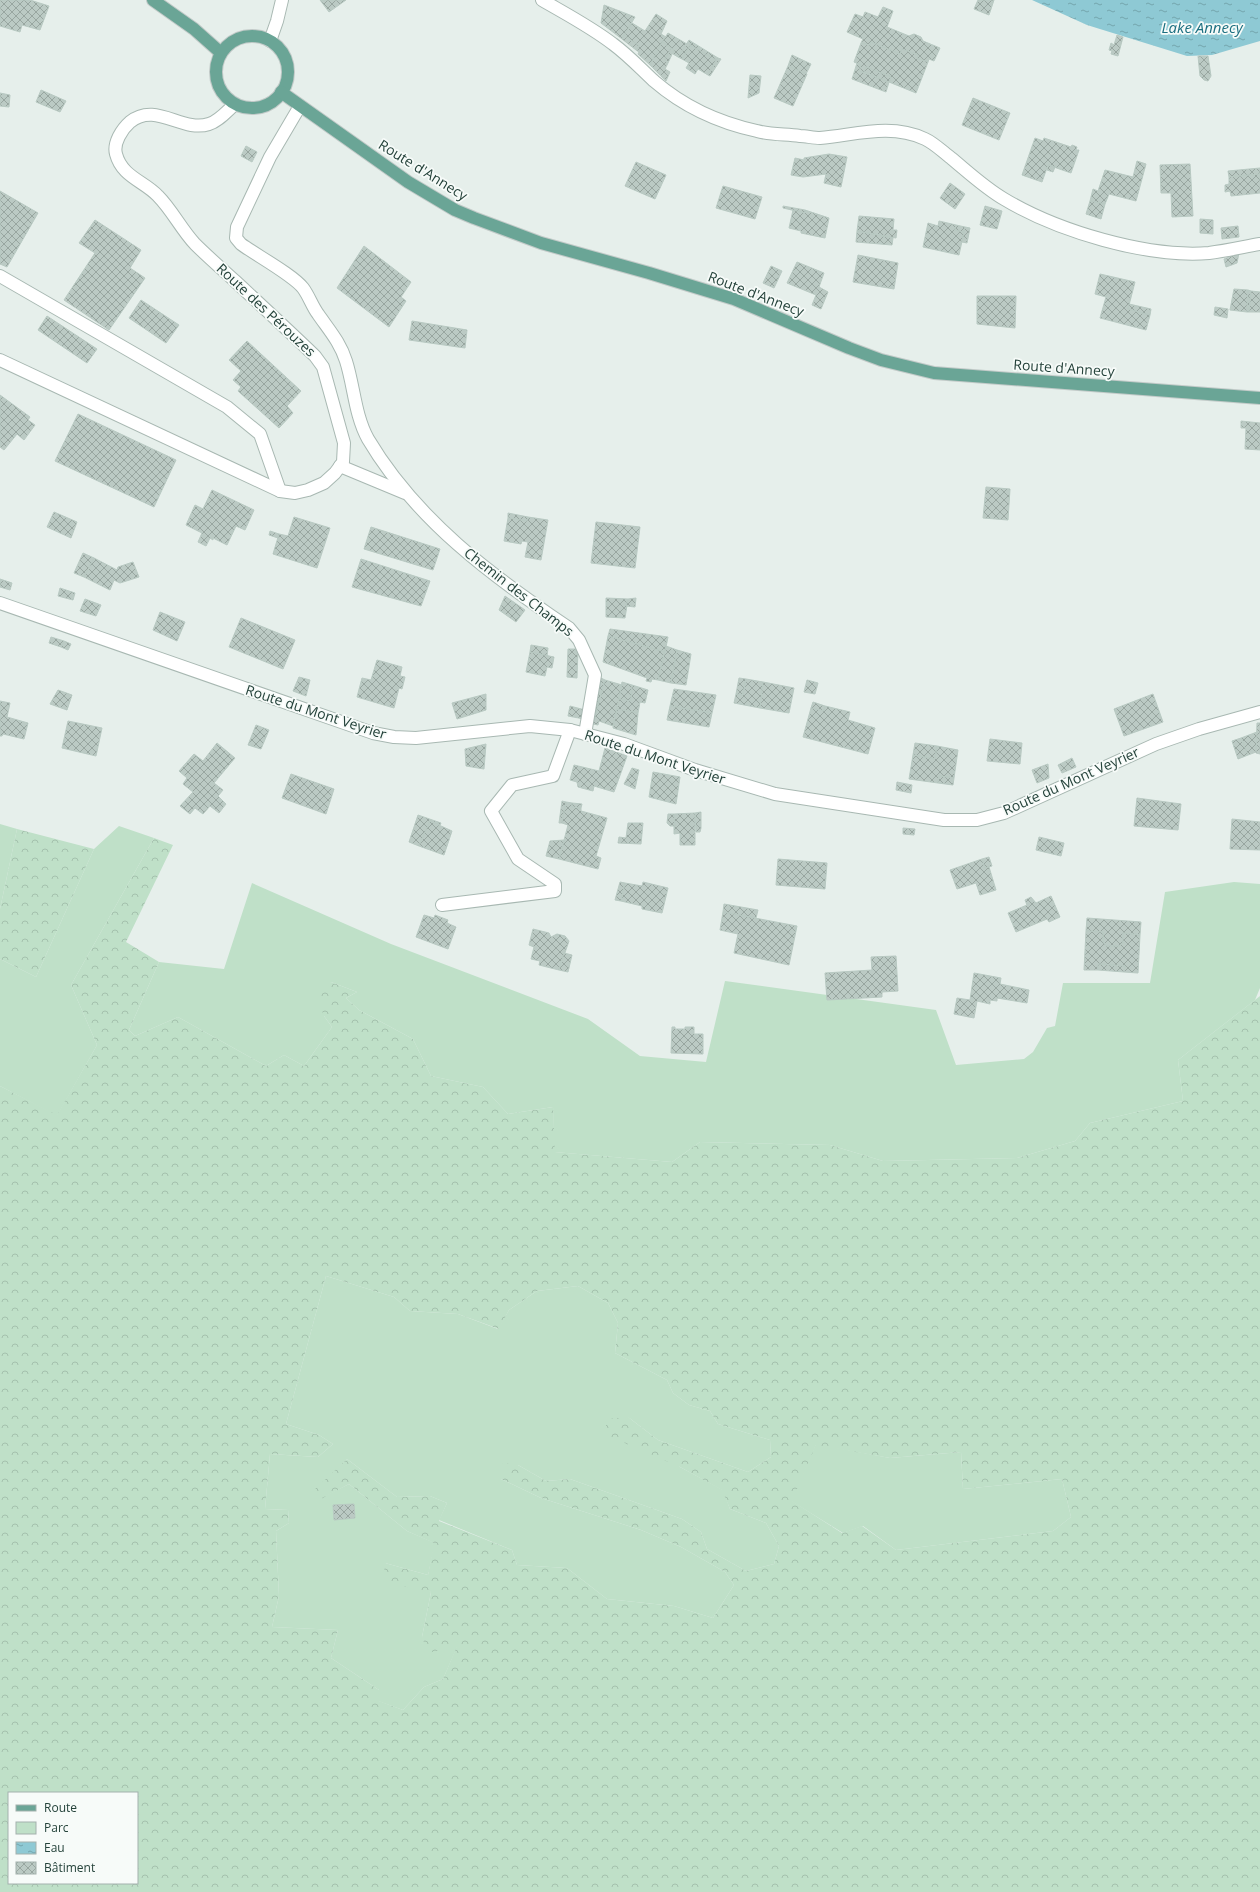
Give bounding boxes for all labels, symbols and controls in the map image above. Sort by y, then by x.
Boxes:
water label: Lake Annecy [1161,17,1244,37]
street label: Route d'Annecy [375,135,472,205]
street label: Route des Pérouzes [213,259,320,361]
street label: Route d'Annecy [705,266,808,321]
street label: Route d'Annecy [1013,354,1116,381]
street label: Chemin des Champs [461,543,578,641]
street label: Route du Mont Veyrier [243,680,389,743]
street label: Route du Mont Veyrier [582,725,728,788]
street label: Route du Mont Veyrier [1000,742,1142,819]
legend [8,1792,138,1884]
text: Route [44,1799,77,1816]
text: Parc [44,1819,69,1836]
text: Eau [44,1839,65,1856]
text: Bâtiment [44,1859,95,1876]

